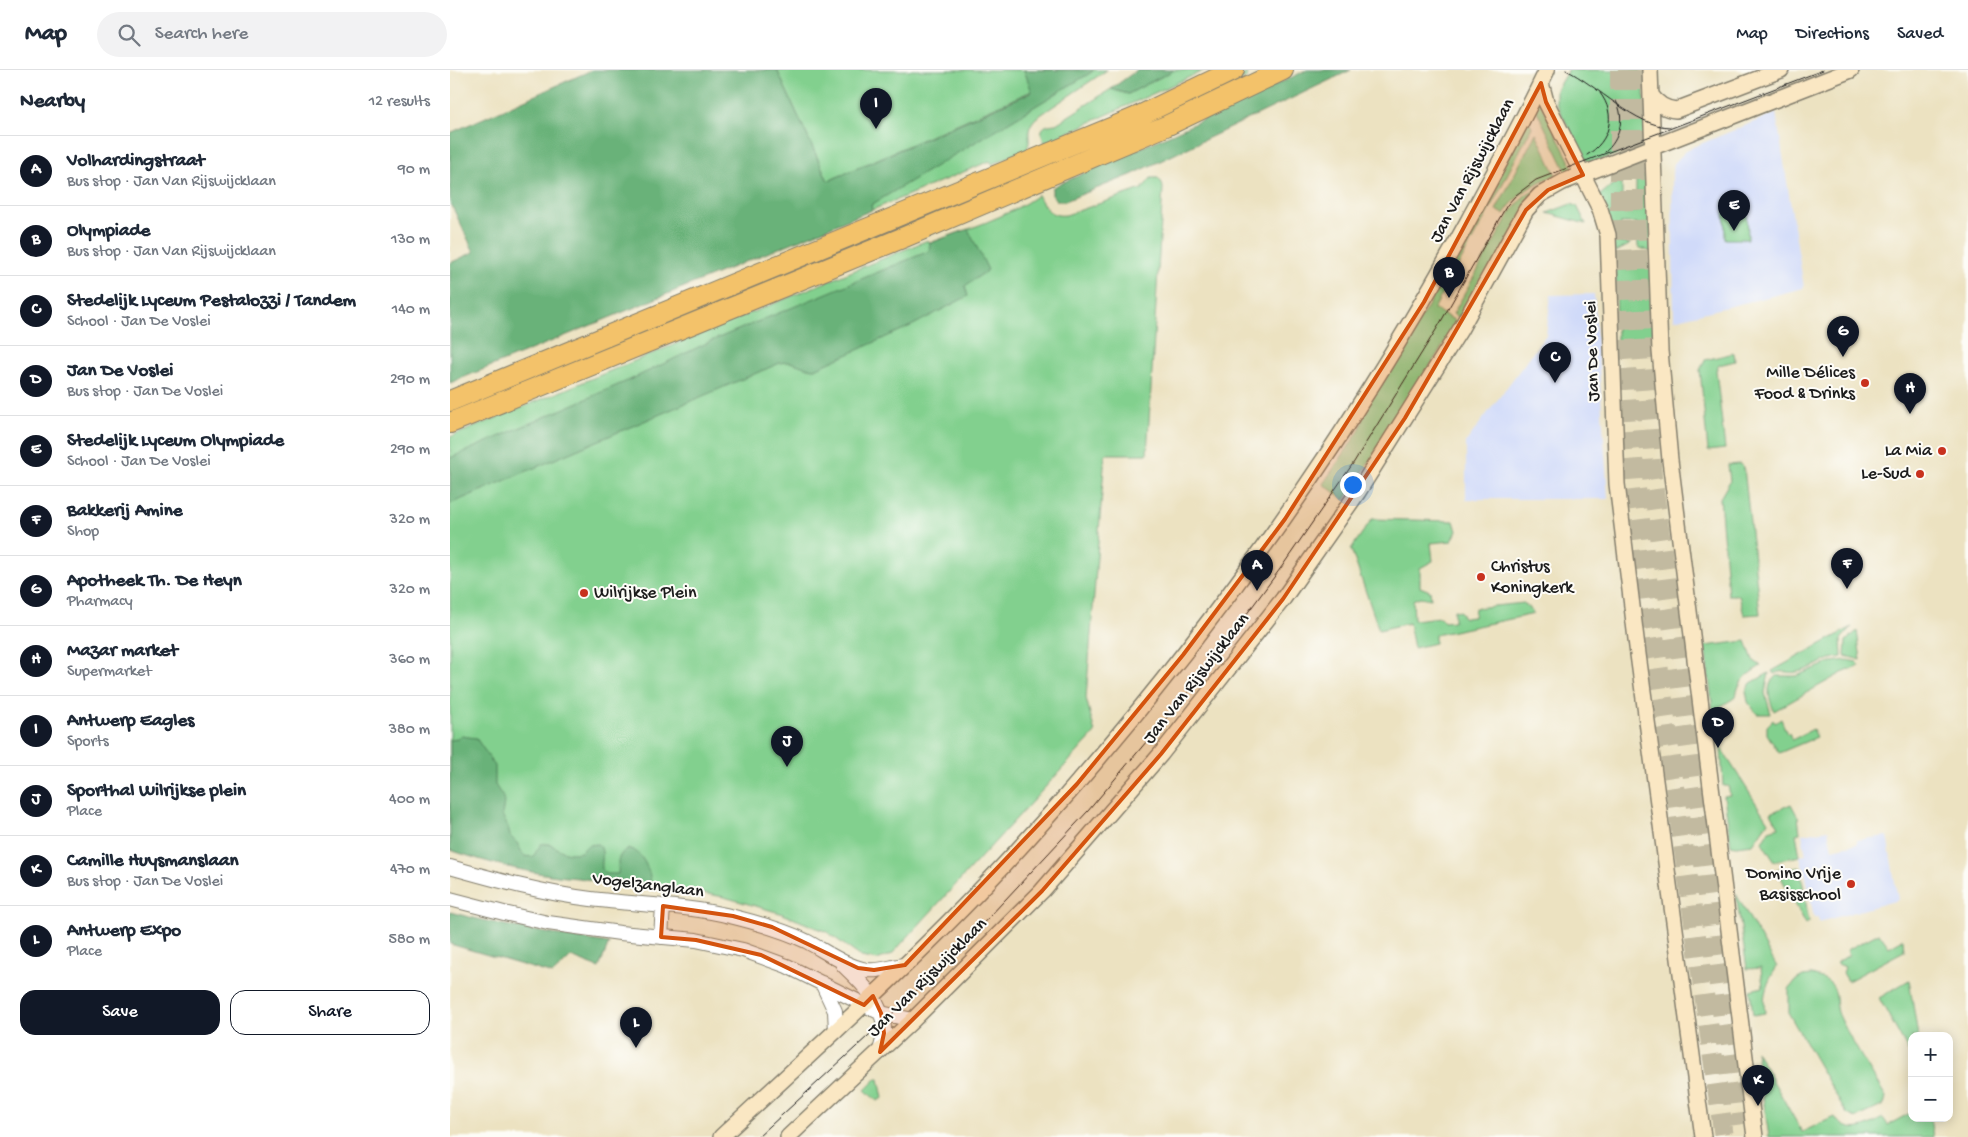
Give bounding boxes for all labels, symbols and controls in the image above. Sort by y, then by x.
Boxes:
search box [97,12,447,57]
text: Map [25,20,67,49]
icon: search [115,21,143,49]
text: Search here [155,23,248,46]
text: Map [1736,24,1768,45]
text: Directions [1796,24,1869,45]
text: Saved [1897,24,1943,45]
pin: I [860,88,892,129]
text: Nearby [20,90,85,115]
text: 12 results [369,93,430,112]
street label: Jan Van Rijswijcklaan [1426,95,1520,247]
text: Volhardingstraat [67,150,205,173]
text: A [31,161,41,180]
text: 90 m [398,161,430,180]
text: Bus stop · Jan Van Rijswijcklaan [67,173,276,192]
pin: E [1718,190,1750,231]
text: Olympiade [67,220,150,243]
text: B [32,231,40,250]
text: 130 m [391,231,430,250]
text: Bus stop · Jan Van Rijswijcklaan [67,243,276,262]
pin: B [1433,257,1465,298]
text: Stedelijk Lyceum Pestalozzi / Tandem [67,290,356,313]
street label: Jan De Voslei [1581,300,1605,402]
text: C [32,301,40,320]
text: 140 m [392,301,430,320]
text: School · Jan De Voslei [67,313,211,332]
pin: G [1827,316,1859,357]
pin: C [1539,342,1571,383]
text: Jan De Voslei [67,360,173,383]
place label: Mille Délices Food & Drinks [1754,363,1856,405]
text: D [31,371,41,390]
text: 290 m [390,371,430,390]
pin: H [1894,373,1926,414]
marker: Mille Délices Food & Drinks [1859,377,1871,389]
text: Bus stop · Jan De Voslei [67,383,223,402]
text: Stedelijk Lyceum Olympiade [67,430,284,453]
text: E [31,441,41,460]
text: 290 m [390,441,430,460]
place label: La Mia [1885,441,1933,462]
marker: La Mia [1936,445,1948,457]
text: School · Jan De Voslei [67,453,211,472]
place label: Le-Sud [1861,464,1911,485]
marker: Le-Sud [1914,468,1926,480]
your location [1340,472,1366,498]
text: Bakkerij Amine [67,500,183,523]
text: F [32,511,40,530]
text: 320 m [390,511,430,530]
text: Shop [67,523,99,542]
pin: F [1831,548,1863,589]
pin: A [1241,550,1273,591]
place label: Christus Koningkerk [1491,557,1575,599]
text: Apotheek Th. De Heyn [67,570,242,593]
marker: Christus Koningkerk [1475,571,1487,583]
text: G [31,581,41,600]
text: 320 m [390,581,430,600]
place label: Wilrijkse Plein [594,583,697,604]
marker: Wilrijkse Plein [578,587,590,599]
text: Pharmacy [67,593,133,612]
street label: Jan Van Rijswijcklaan [1139,609,1255,749]
text: Mazar market [67,640,178,663]
text: H [31,651,41,670]
text: 360 m [389,651,430,670]
text: Supermarket [67,663,152,682]
pin: D [1702,707,1734,748]
text: Antwerp Eagles [67,710,194,733]
text: I [34,721,38,740]
text: 380 m [389,721,430,740]
pin: J [771,726,803,767]
text: Sports [67,733,109,752]
text: Sporthal Wilrijkse plein [67,780,246,803]
text: J [32,791,40,810]
text: 400 m [389,791,430,810]
text: Place [67,803,102,822]
text: Camille Huysmanslaan [67,850,239,873]
text: K [32,861,40,880]
text: 470 m [390,861,430,880]
place label: Domino Vrije Basisschool [1745,864,1842,906]
street label: Vogelzanglaan [590,869,705,903]
text: Bus stop · Jan De Voslei [67,873,223,892]
marker: Domino Vrije Basisschool [1845,878,1857,890]
street label: Jan Van Rijswijcklaan [864,914,992,1042]
text: Antwerp Expo [67,920,181,943]
text: L [33,931,39,950]
text: 580 m [389,931,430,950]
text: Place [67,943,102,962]
button: Save [20,990,220,1035]
button: Share [230,990,430,1035]
pin: L [620,1007,652,1048]
map controls [1908,1032,1953,1122]
button: + [1908,1032,1953,1077]
pin: K [1742,1065,1774,1106]
button: − [1908,1077,1953,1122]

